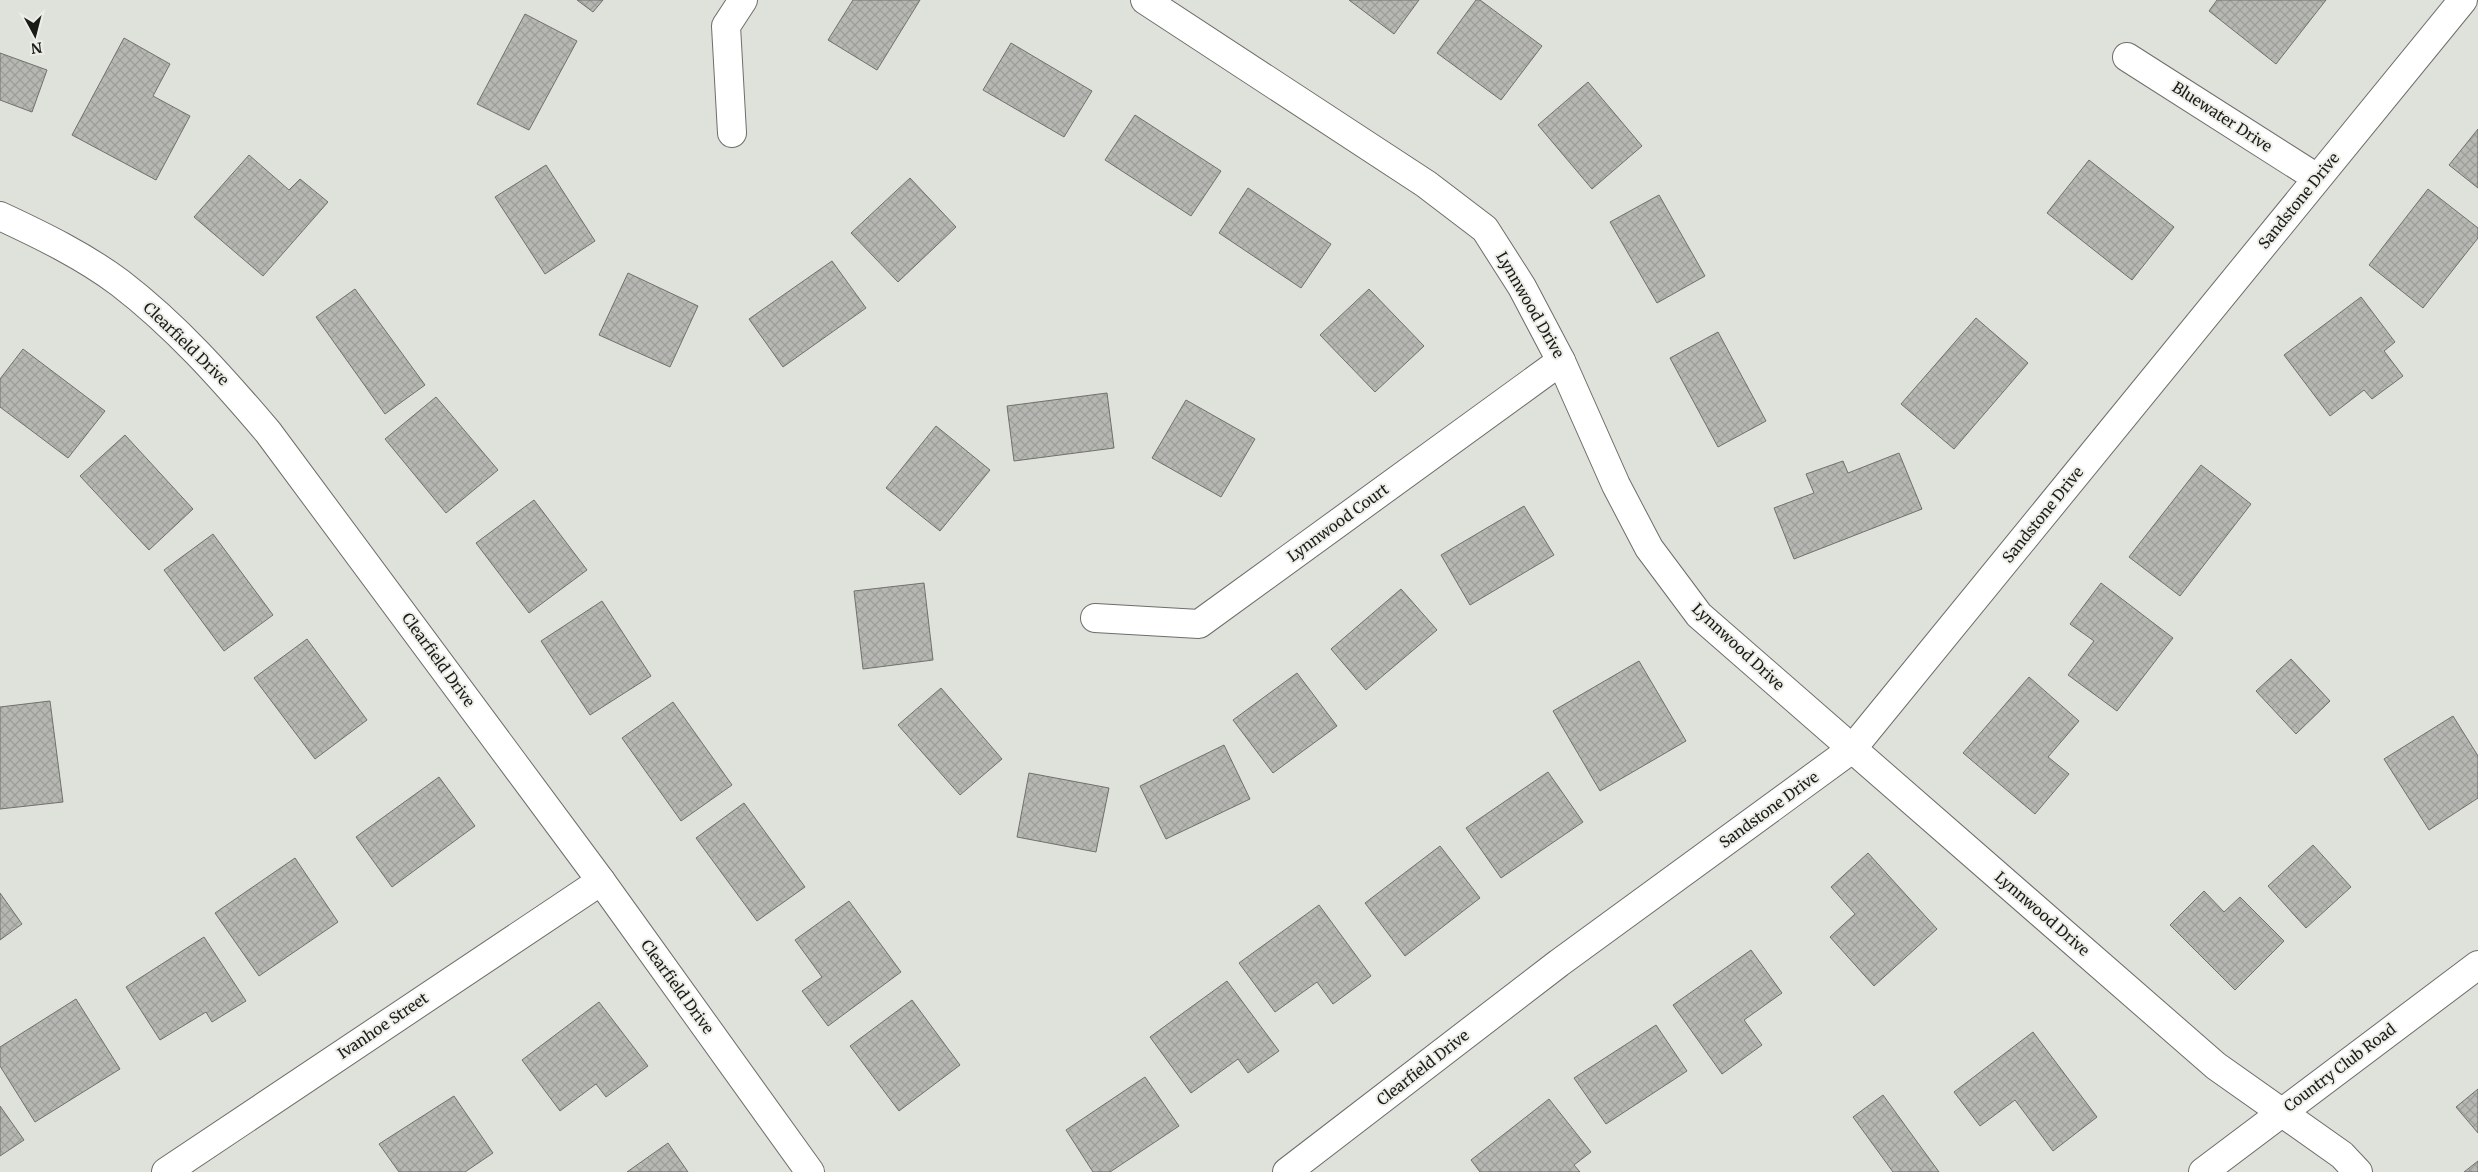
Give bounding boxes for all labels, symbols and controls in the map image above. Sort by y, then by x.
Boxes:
north arrow [10,10,60,60]
text: N [30,38,43,58]
street label: Bluewater Drive [2169,77,2276,156]
street label: Sandstone Drive [2254,149,2343,253]
street label: Lynnwood Drive [1492,248,1569,361]
street label: Clearfield Drive [140,298,233,389]
street label: Sandstone Drive [1998,463,2087,567]
street label: Lynnwood Court [1283,479,1392,566]
street label: Lynnwood Drive [1688,599,1789,694]
street label: Clearfield Drive [398,609,479,711]
street label: Sandstone Drive [1715,767,1822,852]
street label: Lynnwood Drive [1991,867,2094,960]
street label: Clearfield Drive [637,936,718,1038]
street label: Ivanhoe Street [334,988,432,1063]
street label: Country Club Road [2280,1019,2399,1116]
street label: Clearfield Drive [1373,1026,1473,1109]

